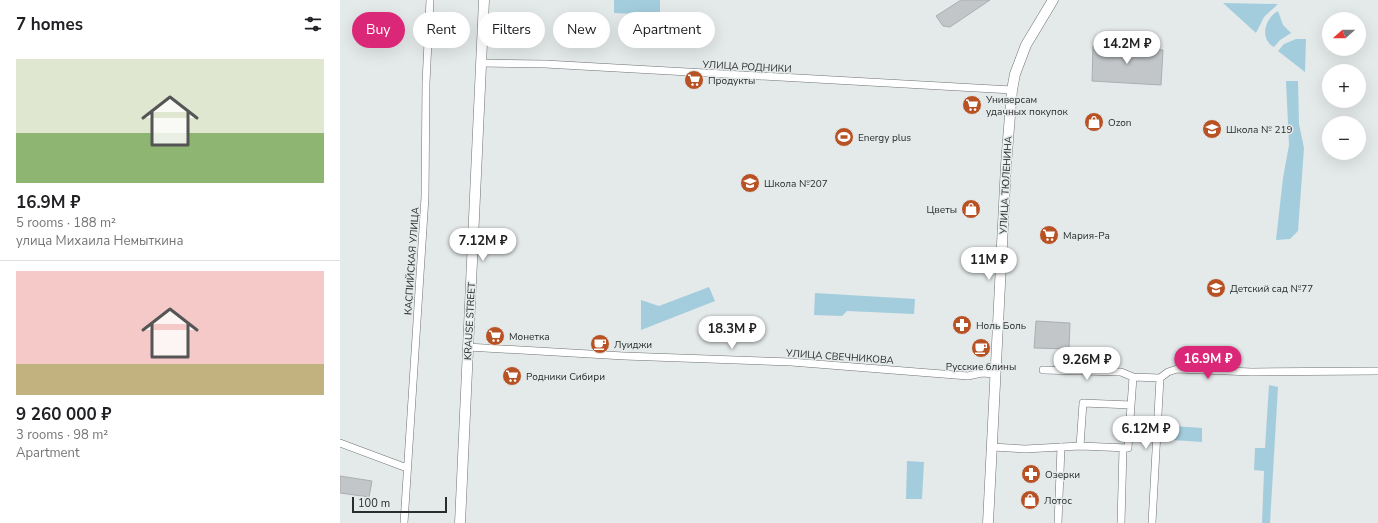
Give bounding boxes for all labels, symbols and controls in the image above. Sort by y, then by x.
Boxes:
chip: Buy [352,12,405,48]
chip: Rent [413,12,470,48]
chip: Filters [478,12,545,48]
chip: New [553,12,610,48]
chip: Apartment [618,12,715,48]
north arrow [1322,12,1366,56]
map controls [1322,12,1366,160]
text: 7 homes [16,13,83,36]
icon: filters [302,13,324,35]
pin: 14.2M ₽ [1090,31,1164,65]
text: 14.2M ₽ [1102,35,1152,53]
street label: УЛИЦА РОДНИКИ [701,58,792,76]
button: + [1322,64,1366,108]
supermarket icon: Продукты [683,69,705,91]
place label: Продукты [708,74,755,88]
icon: home [134,85,206,157]
place label: Универсам удачных покупок [985,93,1069,119]
supermarket icon: Универсам удачных покупок [961,94,983,116]
shop icon: Ozon [1083,111,1105,133]
place label: Ozon [1108,116,1131,130]
button: − [1322,116,1366,160]
school or university icon: Школа № 219 [1201,118,1223,140]
place label: Школа № 219 [1226,123,1292,137]
sports icon: Energy plus [833,126,855,148]
place label: Energy plus [858,131,911,145]
street label: УЛИЦА ТЮЛЕНИНА [996,135,1016,236]
school or university icon: Школа №207 [739,172,761,194]
place label: Школа №207 [764,177,828,191]
text: 16.9M ₽ [16,191,80,214]
shop icon: Цветы [960,198,982,220]
place label: Цветы [926,203,957,217]
street label: КАСПИЙСКАЯ УЛИЦА [401,206,423,316]
text: 5 rooms · 188 m² [16,214,116,232]
supermarket icon: Мария-Ра [1038,224,1060,246]
pin: 7.12M ₽ [446,228,520,262]
place label: Мария-Ра [1063,229,1110,243]
text: улица Михаила Немыткина [16,232,183,250]
text: 7.12M ₽ [458,232,508,250]
pin: 11M ₽ [961,247,1017,281]
text: 11M ₽ [970,251,1008,269]
school or university icon: Детский сад №77 [1205,277,1227,299]
street label: KRAUSE STREET [461,282,479,360]
place label: Детский сад №77 [1230,282,1313,296]
icon: home [134,297,206,369]
pharmacy icon: Ноль Боль [951,314,973,336]
pin: 18.3M ₽ [695,316,769,350]
place label: Ноль Боль [976,319,1026,333]
text: 18.3M ₽ [707,320,757,338]
supermarket icon: Монетка [484,325,506,347]
place label: Монетка [509,330,550,344]
cafe icon: Луиджи [589,333,611,355]
cafe icon: Русские блины [970,337,992,359]
place label: Луиджи [614,338,652,352]
street label: УЛИЦА СВЕЧНИКОВА [785,346,895,368]
pin: 16.9M ₽ [1171,346,1245,380]
pin: 9.26M ₽ [1050,347,1124,381]
text: 16.9M ₽ [1183,350,1233,368]
text: 9.26M ₽ [1062,351,1112,369]
place label: Русские блины [946,360,1016,374]
supermarket icon: Родники Сибири [501,365,523,387]
place label: Родники Сибири [526,370,605,384]
text: 9 260 000 ₽ [16,403,111,426]
pin: 6.12M ₽ [1109,416,1183,450]
text: 6.12M ₽ [1121,420,1171,438]
text: 3 rooms · 98 m² [16,426,108,444]
text: Apartment [16,444,79,462]
pharmacy icon: Озерки [1020,463,1042,485]
place label: Озерки [1045,468,1080,482]
shop icon: Лотос [1019,489,1041,511]
place label: Лотос [1044,494,1072,508]
scale bar [352,495,447,514]
text: 100 m [358,496,390,511]

